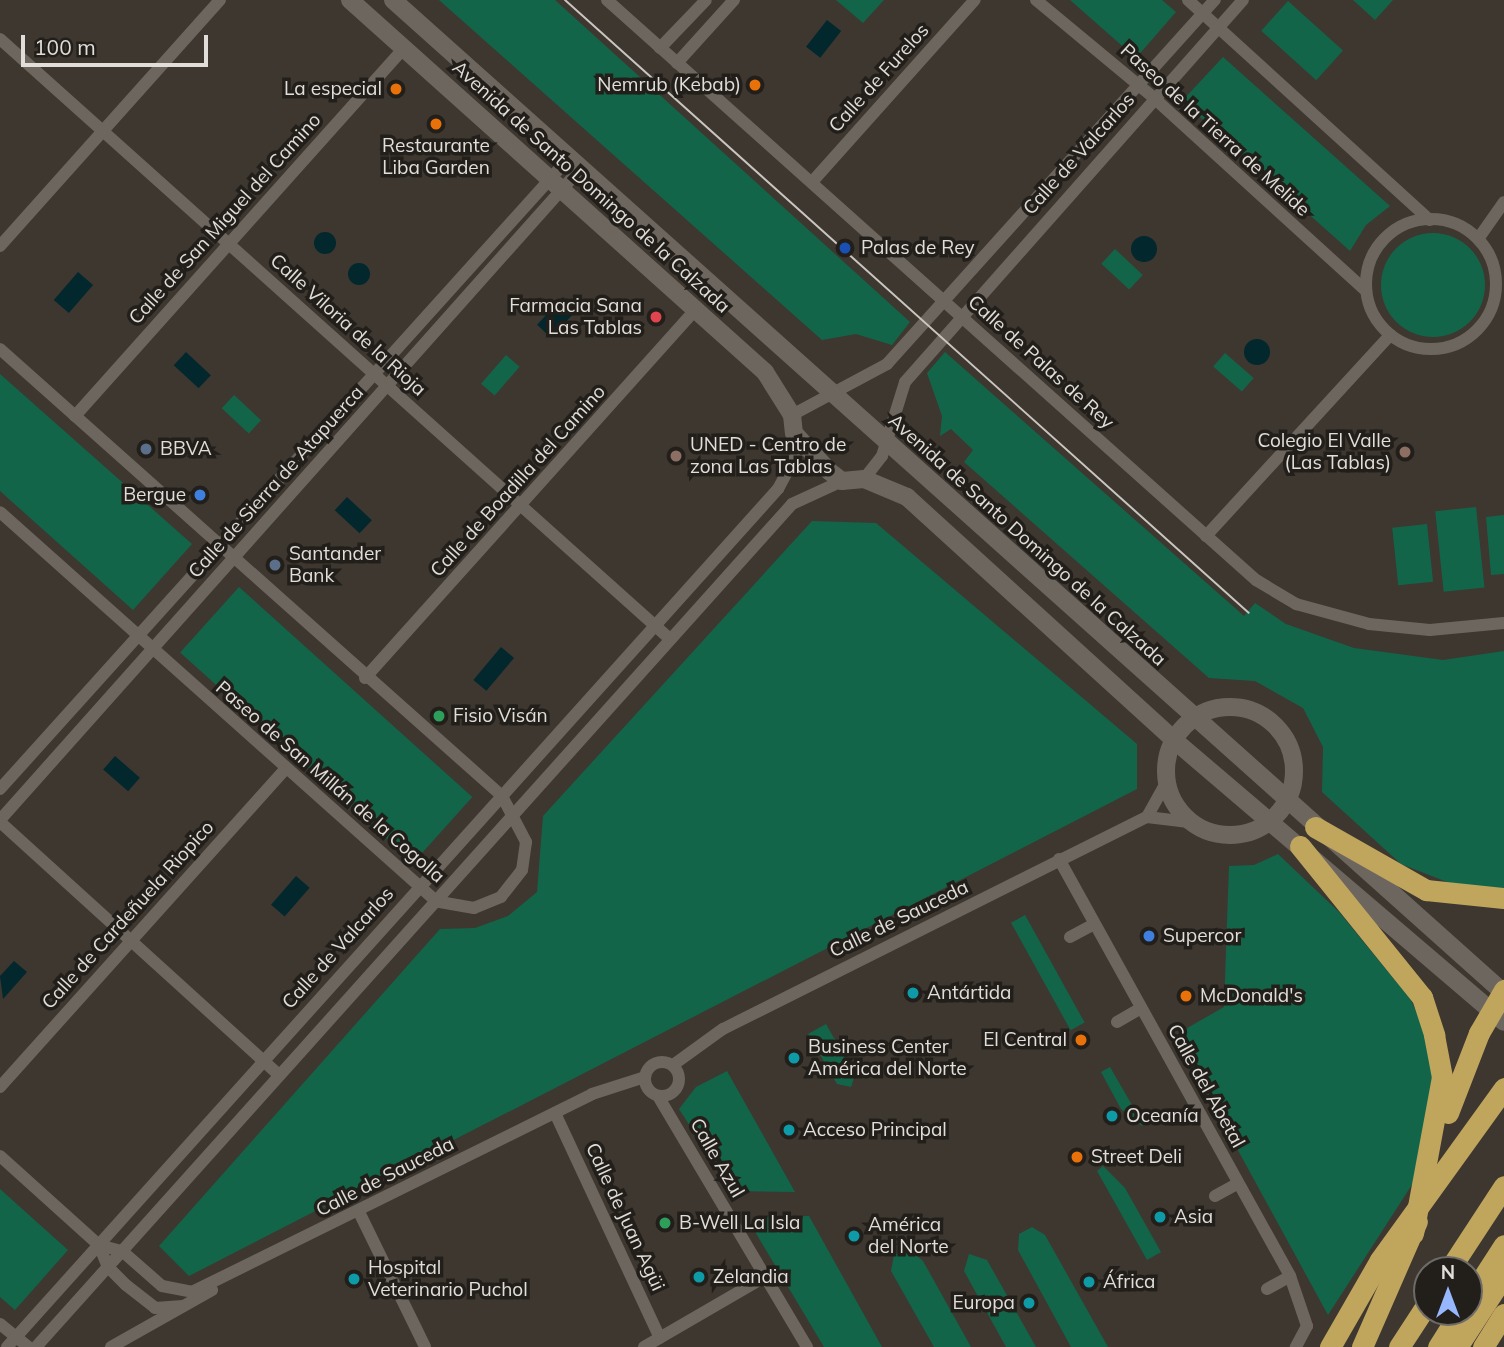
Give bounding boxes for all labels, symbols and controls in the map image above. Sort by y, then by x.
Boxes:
street label: Calle de Furelos [824,19,934,137]
scale bar [24,21,212,65]
text: 100 m [34,34,96,60]
street label: Paseo de la Tierra de Melide [1116,39,1314,221]
street label: Avenida de Santo Domingo de la Calzada [448,56,734,318]
place label: Nemrub (Kebab) [597,74,741,96]
marker: Nemrub (Kebab) [747,77,763,93]
place label: La especial [284,78,382,100]
marker: La especial [388,81,404,97]
street label: Calle de Valcarlos [1018,89,1140,219]
street label: Calle de San Miguel del Camino [124,109,326,329]
marker: Restaurante Liba Garden [428,116,444,132]
place label: Restaurante Liba Garden [382,135,490,179]
place label: Palas de Rey [861,237,975,259]
marker: Palas de Rey [835,238,855,258]
street label: Calle Viloria de la Rioja [266,249,430,401]
street label: Calle de Palas de Rey [963,290,1119,434]
place label: Farmacia Sana Las Tablas [509,295,642,339]
marker: Farmacia Sana Las Tablas [648,309,664,325]
street label: Calle de Boadilla del Camino [426,380,610,582]
street label: Calle de Sierra de Atapuerca [184,381,368,583]
street label: Avenida de Santo Domingo de la Calzada [884,409,1170,671]
place label: Colegio El Valle (Las Tablas) [1258,430,1391,474]
place label: UNED - Centro de zona Las Tablas [690,434,846,478]
place label: BBVA [160,438,212,460]
marker: BBVA [138,441,154,457]
marker: Colegio El Valle (Las Tablas) [1397,444,1413,460]
marker: UNED - Centro de zona Las Tablas [668,448,684,464]
place label: Bergue [123,484,186,506]
marker: Bergue [192,487,208,503]
place label: Santander Bank [289,543,381,587]
marker: Santander Bank [267,557,283,573]
street label: Paseo de San Millán de la Cogolla [211,676,449,888]
place label: Fisio Visán [453,705,548,727]
marker: Fisio Visán [431,708,447,724]
street label: Calle de Cardeñuela Riopico [37,816,219,1014]
street label: Calle de Sauceda [826,876,972,962]
street label: Calle de Valcarlos [277,883,399,1013]
place label: Supercor [1163,925,1241,947]
marker: Supercor [1141,928,1157,944]
place label: Antártida [927,982,1012,1004]
marker: Antártida [905,985,921,1001]
place label: McDonald's [1200,985,1303,1007]
marker: McDonald's [1178,988,1194,1004]
street label: Calle del Abetal [1163,1020,1249,1152]
place label: El Central [983,1029,1067,1051]
marker: El Central [1073,1032,1089,1048]
place label: Business Center América del Norte [808,1036,967,1080]
marker: Business Center América del Norte [786,1050,802,1066]
place label: Oceanía [1126,1105,1199,1127]
marker: Oceanía [1104,1108,1120,1124]
street label: Calle Azul [685,1114,749,1202]
place label: Acceso Principal [803,1119,947,1141]
marker: Acceso Principal [781,1122,797,1138]
street label: Calle de Sauceda [312,1132,458,1222]
street label: Calle de Juan Agüi [581,1139,669,1295]
place label: Street Deli [1091,1146,1182,1168]
marker: Street Deli [1069,1149,1085,1165]
place label: Asia [1174,1206,1213,1228]
marker: Asia [1152,1209,1168,1225]
place label: B-Well La Isla [679,1212,800,1234]
place label: América del Norte [868,1214,949,1258]
marker: B-Well La Isla [657,1215,673,1231]
marker: América del Norte [846,1228,862,1244]
north arrow [1413,1256,1483,1326]
place label: Hospital Veterinario Puchol [368,1257,528,1301]
text: N [1441,1260,1455,1284]
place label: Zelandia [713,1266,789,1288]
marker: Zelandia [691,1269,707,1285]
marker: Hospital Veterinario Puchol [346,1271,362,1287]
place label: África [1103,1271,1155,1293]
marker: África [1081,1274,1097,1290]
place label: Europa [952,1292,1015,1314]
marker: Europa [1021,1295,1037,1311]

